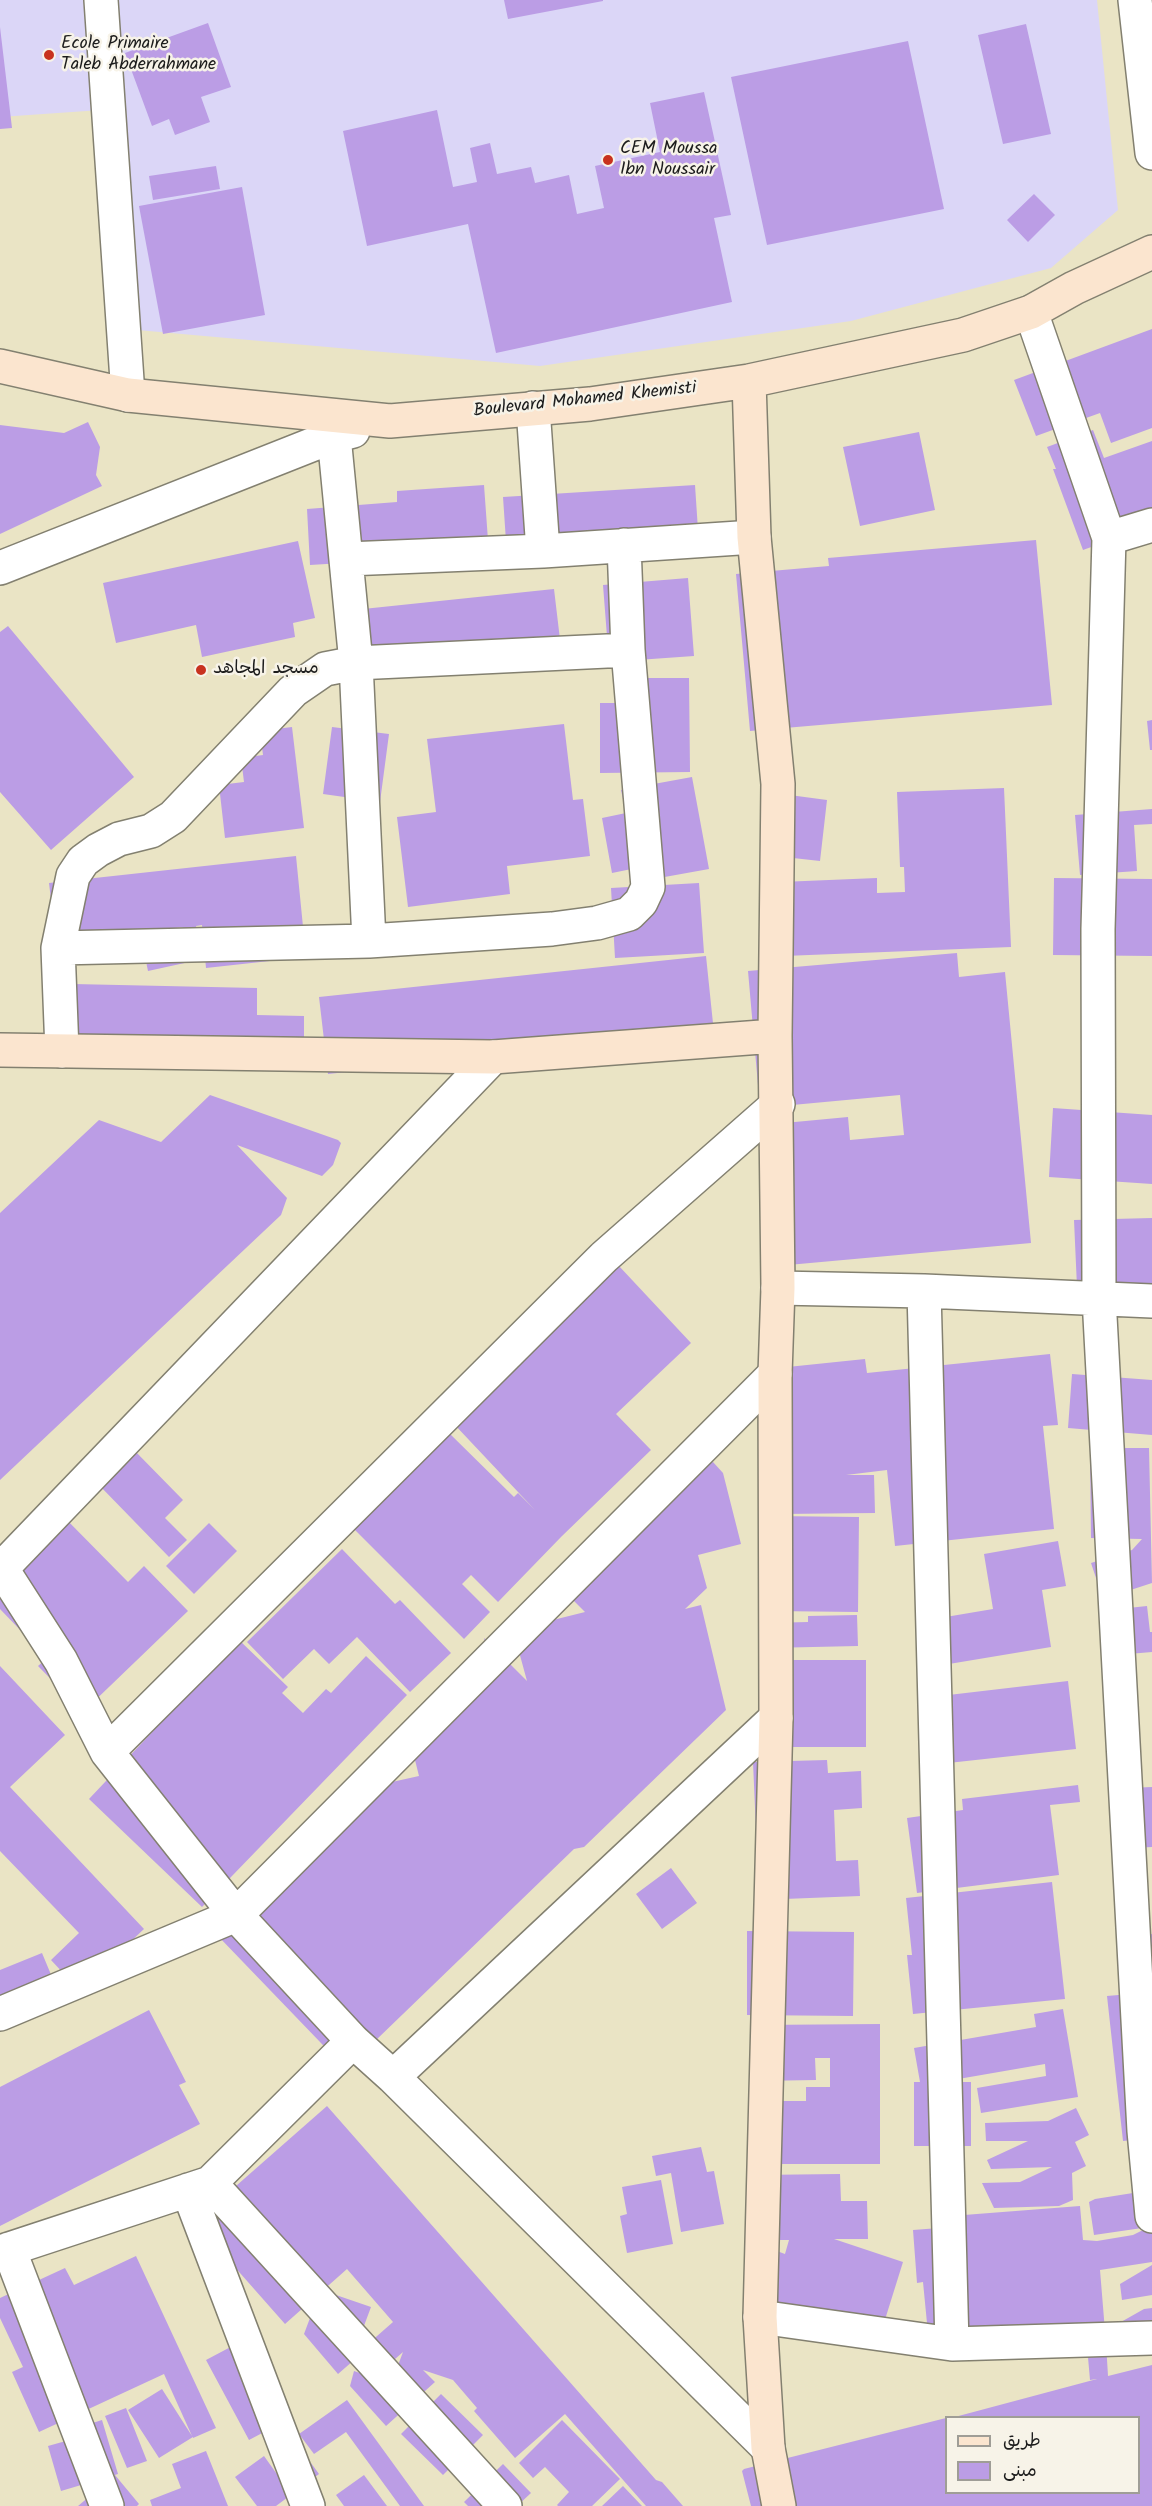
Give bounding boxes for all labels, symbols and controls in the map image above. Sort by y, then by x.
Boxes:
place label: Ecole Primaire Taleb Abderrahmane [61,34,216,76]
marker: Ecole Primaire Taleb Abderrahmane [42,48,56,62]
place label: CEM Moussa Ibn Noussair [620,139,718,182]
marker: CEM Moussa Ibn Noussair [601,153,615,167]
street label: Boulevard Mohamed Khemisti [472,379,698,423]
place label: مسجد المجاهد [213,659,319,681]
marker: مسجد المجاهد [194,663,208,677]
legend [945,2416,1140,2494]
text: طريق [1003,2427,1041,2456]
text: مبنى [1003,2457,1037,2486]

